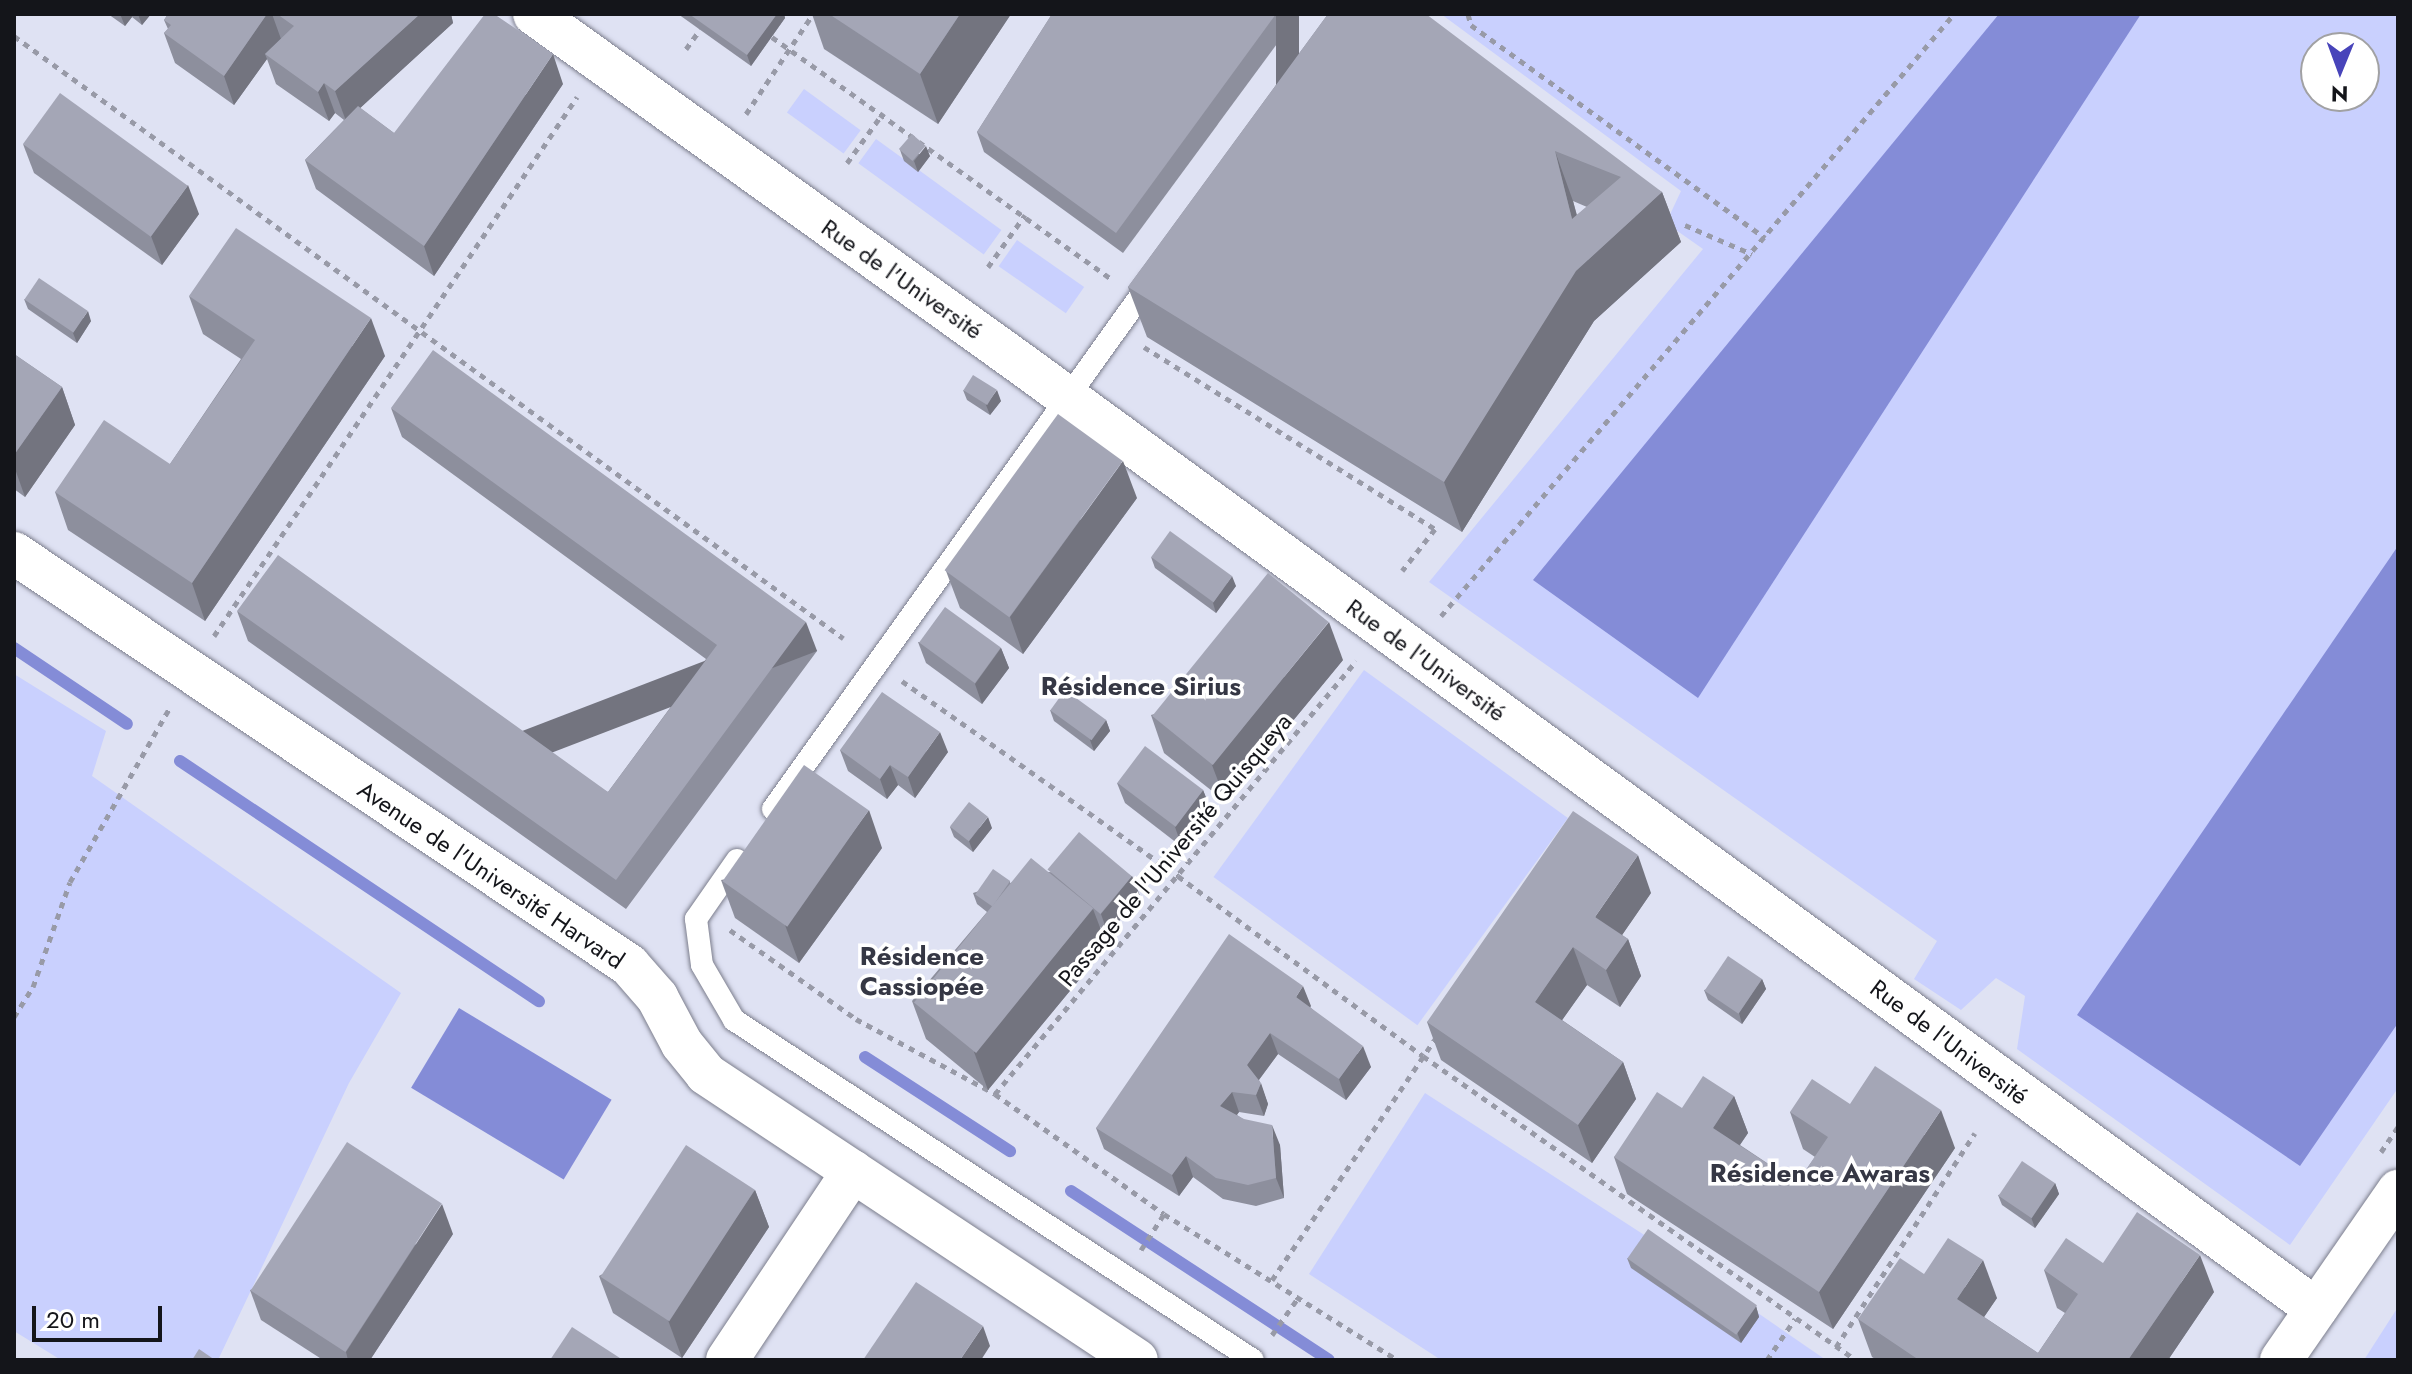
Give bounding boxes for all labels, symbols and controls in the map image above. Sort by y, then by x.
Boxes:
north arrow [2300,32,2380,112]
text: N [2331,78,2349,110]
street label: Rue de l'Université [816,213,988,345]
street label: Rue de l'Université [1341,593,1511,727]
district label: Résidence Sirius [1041,671,1241,703]
street label: Passage de l'Université Quisqueya [1052,708,1298,992]
street label: Avenue de l'Université Harvard [352,775,630,975]
district label: Résidence Cassiopée [860,941,984,1002]
street label: Rue de l'Université [1865,973,2033,1111]
district label: Résidence Awaras [1710,1158,1930,1190]
scale bar [36,1290,166,1340]
text: 20 m [46,1302,100,1337]

